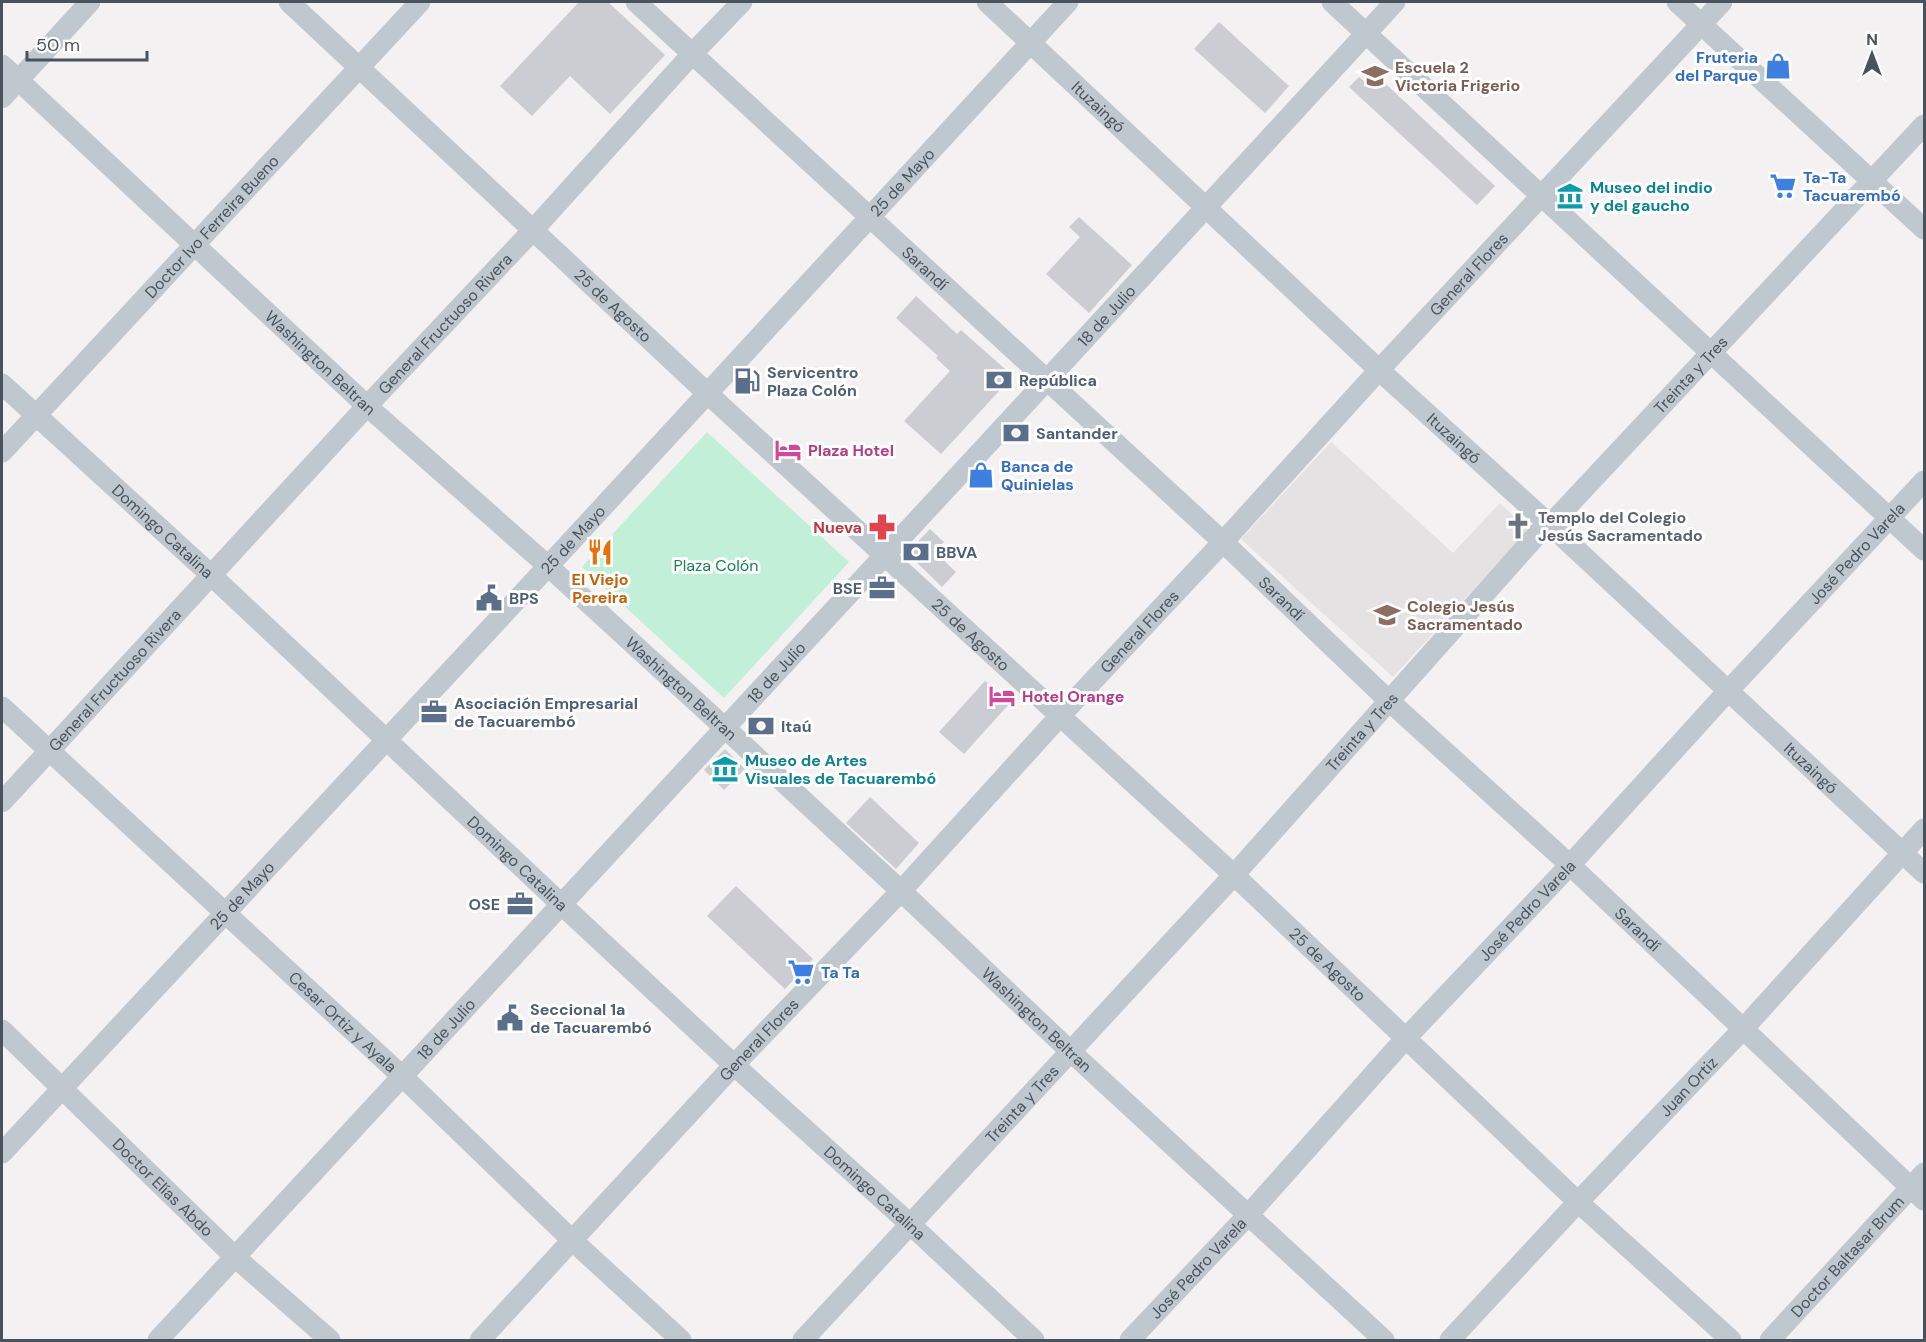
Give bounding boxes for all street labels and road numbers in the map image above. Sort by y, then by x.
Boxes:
street label: Ituzaingó [1067,77,1130,137]
street label: 25 de Mayo [866,144,939,221]
street label: Doctor Ivo Ferreira Bueno [140,151,284,303]
street label: General Flores [1425,228,1513,320]
street label: Sarandí [897,242,953,295]
street label: General Fructuoso Rivera [374,249,517,399]
street label: 25 de Agosto [570,264,656,347]
street label: 18 de Julio [1073,281,1140,351]
street label: Washington Beltran [260,306,380,420]
street label: Treinta y Tres [1649,332,1732,418]
street label: Ituzaingó [1422,408,1485,468]
street label: Domingo Catalina [107,480,218,583]
street label: José Pedro Varela [1804,498,1910,609]
street label: 25 de Mayo [536,501,610,579]
street label: Sarandí [1254,572,1309,626]
street label: General Flores [1096,586,1184,678]
street label: 25 de Agosto [927,594,1014,676]
street label: General Fructuoso Rivera [44,605,186,756]
street label: Washington Beltran [621,632,741,745]
street label: 18 de Julio [743,637,810,708]
street label: Treinta y Tres [1321,688,1403,776]
street label: Ituzaingó [1779,738,1842,799]
street label: Domingo Catalina [463,811,572,916]
street label: José Pedro Varela [1474,856,1580,966]
street label: 25 de Mayo [205,857,279,934]
street label: Sarandí [1610,903,1665,956]
street label: 25 de Agosto [1285,923,1370,1006]
street label: Washington Beltran [977,963,1096,1077]
street label: Cesar Ortiz y Ayala [284,967,401,1077]
street label: 18 de Julio [413,994,480,1064]
street label: General Flores [715,994,803,1085]
street label: Juan Ortiz [1655,1052,1722,1121]
street label: Treinta y Tres [981,1061,1064,1148]
street label: Doctor Elías Abdo [108,1134,218,1241]
street label: Domingo Catalina [819,1141,930,1245]
street label: Doctor Baltasar Brum [1786,1191,1909,1322]
street label: José Pedro Varela [1145,1213,1251,1324]

